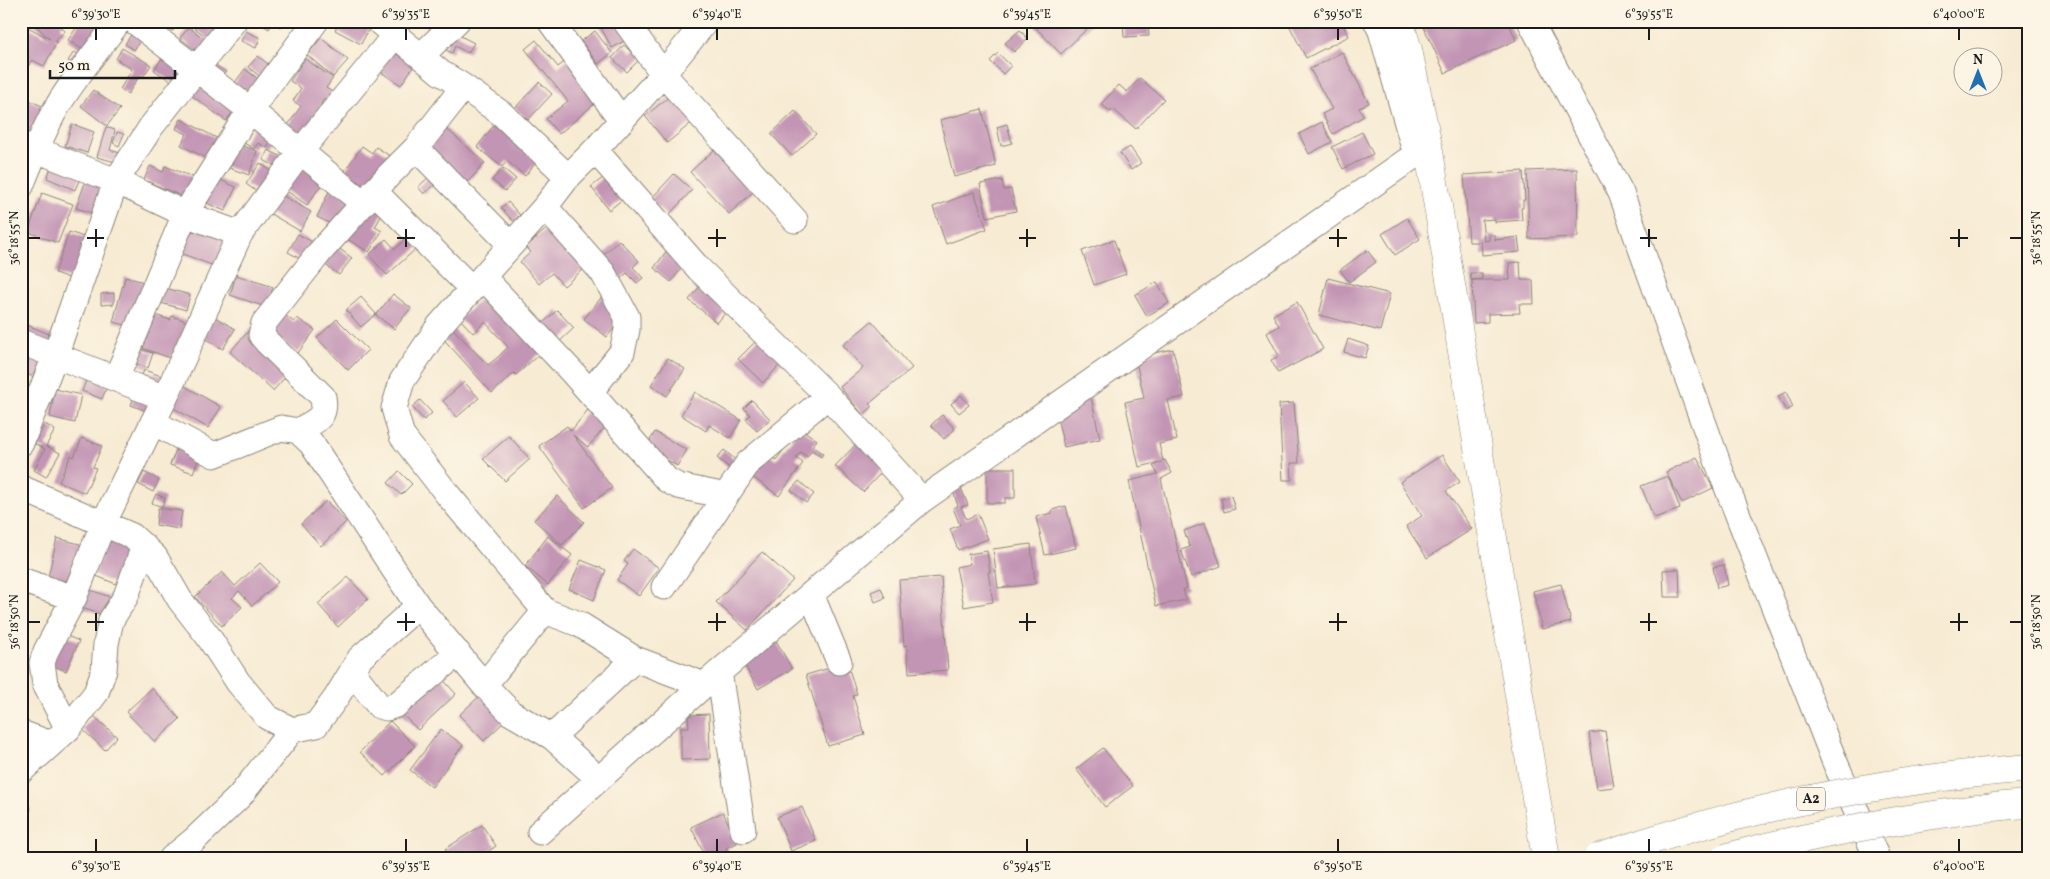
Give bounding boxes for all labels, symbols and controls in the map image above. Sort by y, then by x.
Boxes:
text: 6°39'30"E [71,7,121,23]
text: 6°39'35"E [382,7,430,23]
text: 6°39'40"E [692,7,742,23]
text: 6°39'45"E [1003,7,1051,23]
text: 6°39'50"E [1314,7,1362,23]
text: 6°39'55"E [1625,7,1673,23]
text: 6°40'00"E [1933,7,1985,23]
scale bar [50,48,175,80]
north arrow [1952,48,2002,98]
text: N [1973,51,1983,70]
text: 50 m [58,56,90,77]
text: 36°18'55"N [7,211,23,265]
text: 36°18'55"N [2029,211,2045,265]
text: 36°18'50"N [7,594,23,650]
text: 36°18'50"N [2029,594,2045,650]
road number: A2 [1797,788,1825,811]
text: 6°39'30"E [71,859,121,875]
text: 6°39'35"E [382,859,430,875]
text: 6°39'40"E [692,859,742,875]
text: 6°39'45"E [1003,859,1051,875]
text: 6°39'50"E [1314,859,1362,875]
text: 6°39'55"E [1625,859,1673,875]
text: 6°40'00"E [1933,859,1985,875]

